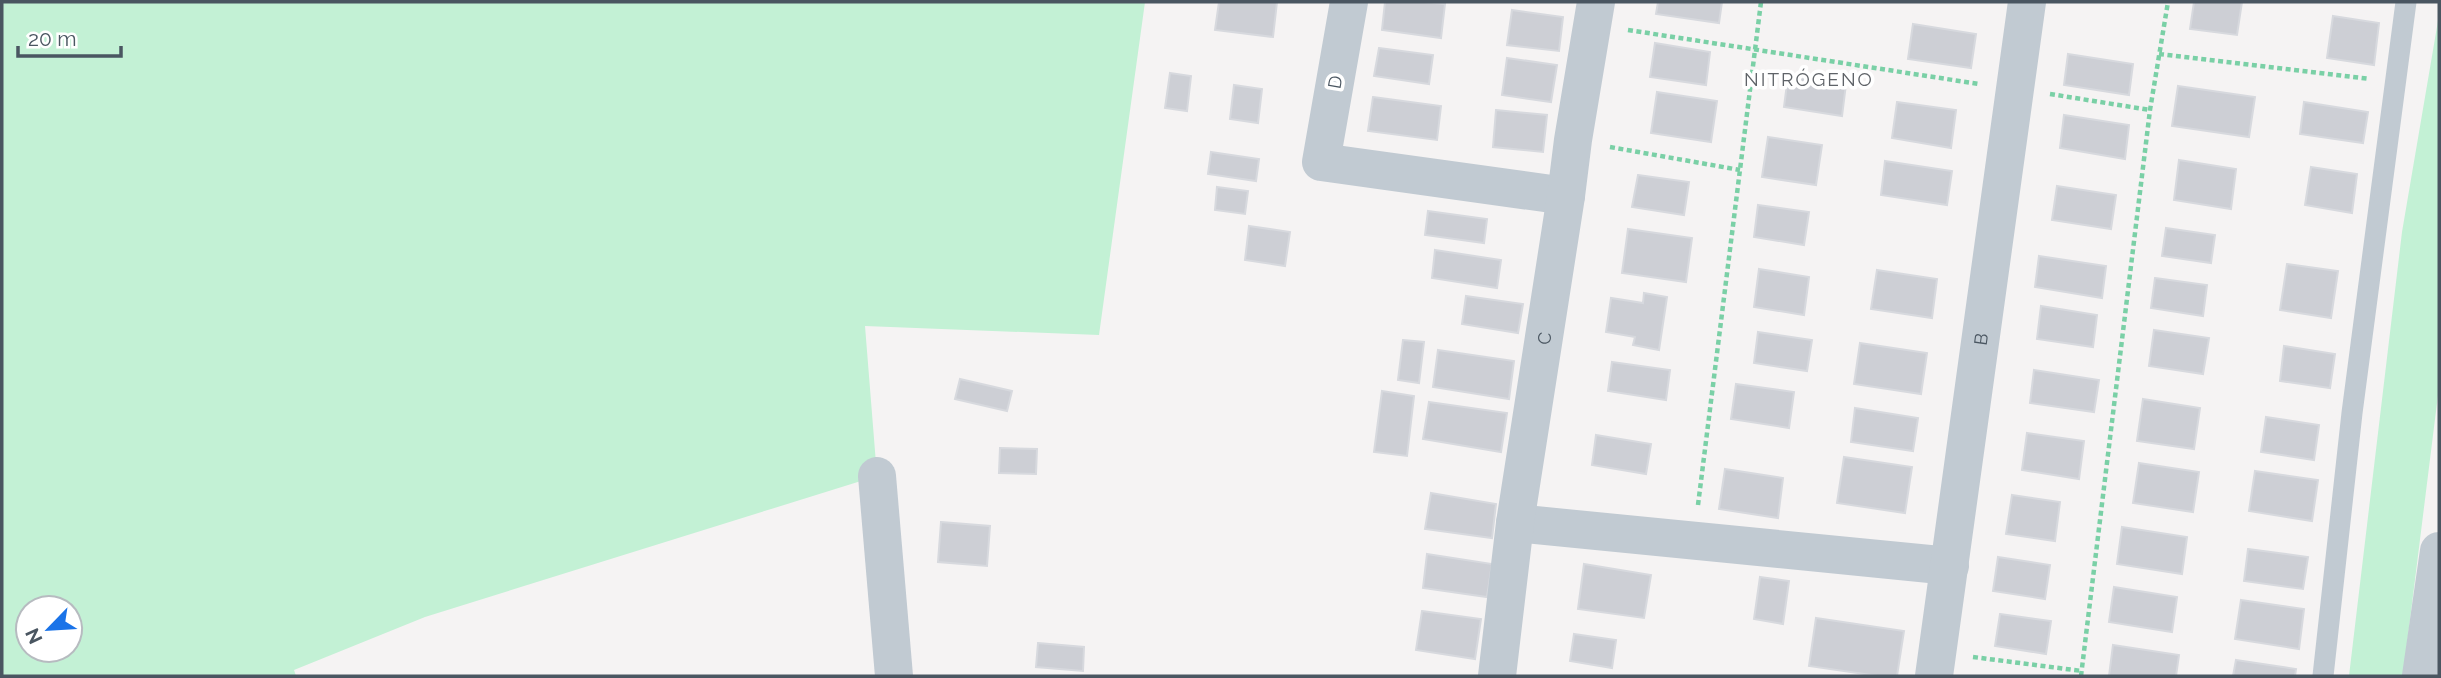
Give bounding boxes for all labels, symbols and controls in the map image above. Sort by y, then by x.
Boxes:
scale bar [18,14,121,58]
text: 20 m [28,26,76,51]
district label: NITRÓGENO [1744,68,1874,90]
street label: D [1324,74,1346,90]
street label: C [1532,331,1555,346]
street label: B [1969,332,1992,347]
north arrow [14,594,84,664]
text: N [21,625,47,647]

